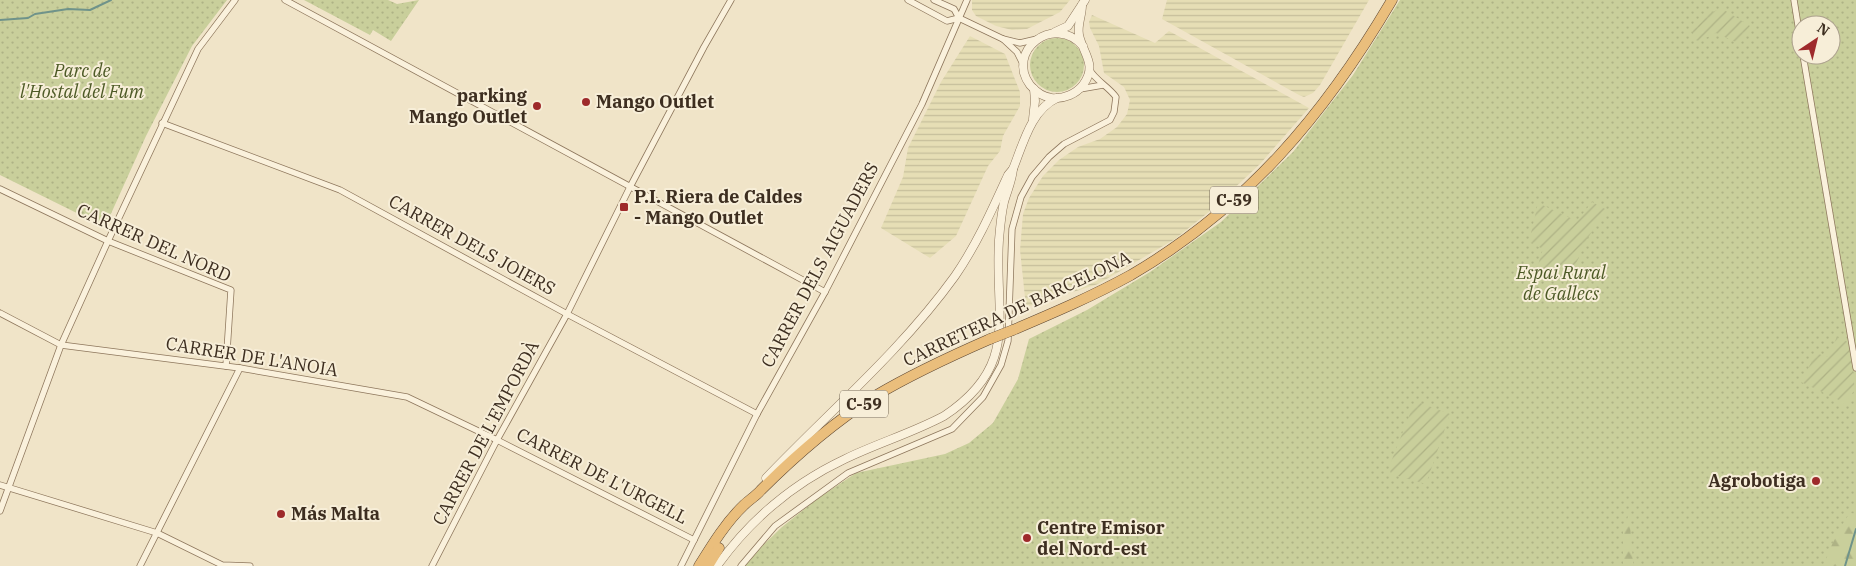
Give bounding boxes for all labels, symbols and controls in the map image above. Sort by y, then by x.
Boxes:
north arrow [1791,15,1841,65]
text: N [1814,19,1833,40]
park label: Parc de l'Hostal del Fum [20,59,144,103]
place label: parking Mango Outlet [409,84,528,128]
place label: Mango Outlet [596,90,714,113]
marker: Mango Outlet [580,96,592,108]
marker: parking Mango Outlet [531,100,543,112]
street label: CARRER DELS AIGUADERS [756,158,883,371]
place label: P.I. Riera de Caldes - Mango Outlet [634,185,802,229]
road number: C-59 [1210,186,1258,214]
street label: CARRER DELS JOIERS [385,189,560,300]
street label: CARRER DEL NORD [73,198,235,287]
marker: P.I. Riera de Caldes - Mango Outlet [618,201,630,213]
street label: CARRETERA DE BARCELONA [899,245,1135,372]
park label: Espai Rural de Gallecs [1515,261,1607,305]
street label: CARRER DE L'ANOIA [164,332,341,382]
street label: CARRER DE L'EMPORDÀ [427,336,544,529]
road number: C-59 [840,390,888,418]
street label: CARRER DE L'URGELL [513,422,692,529]
place label: Agrobotiga [1708,469,1806,492]
marker: Agrobotiga [1810,475,1822,487]
place label: Más Malta [291,502,380,525]
marker: Más Malta [275,508,287,520]
place label: Centre Emisor del Nord-est [1037,516,1165,560]
marker: Centre Emisor del Nord-est [1021,532,1033,544]

